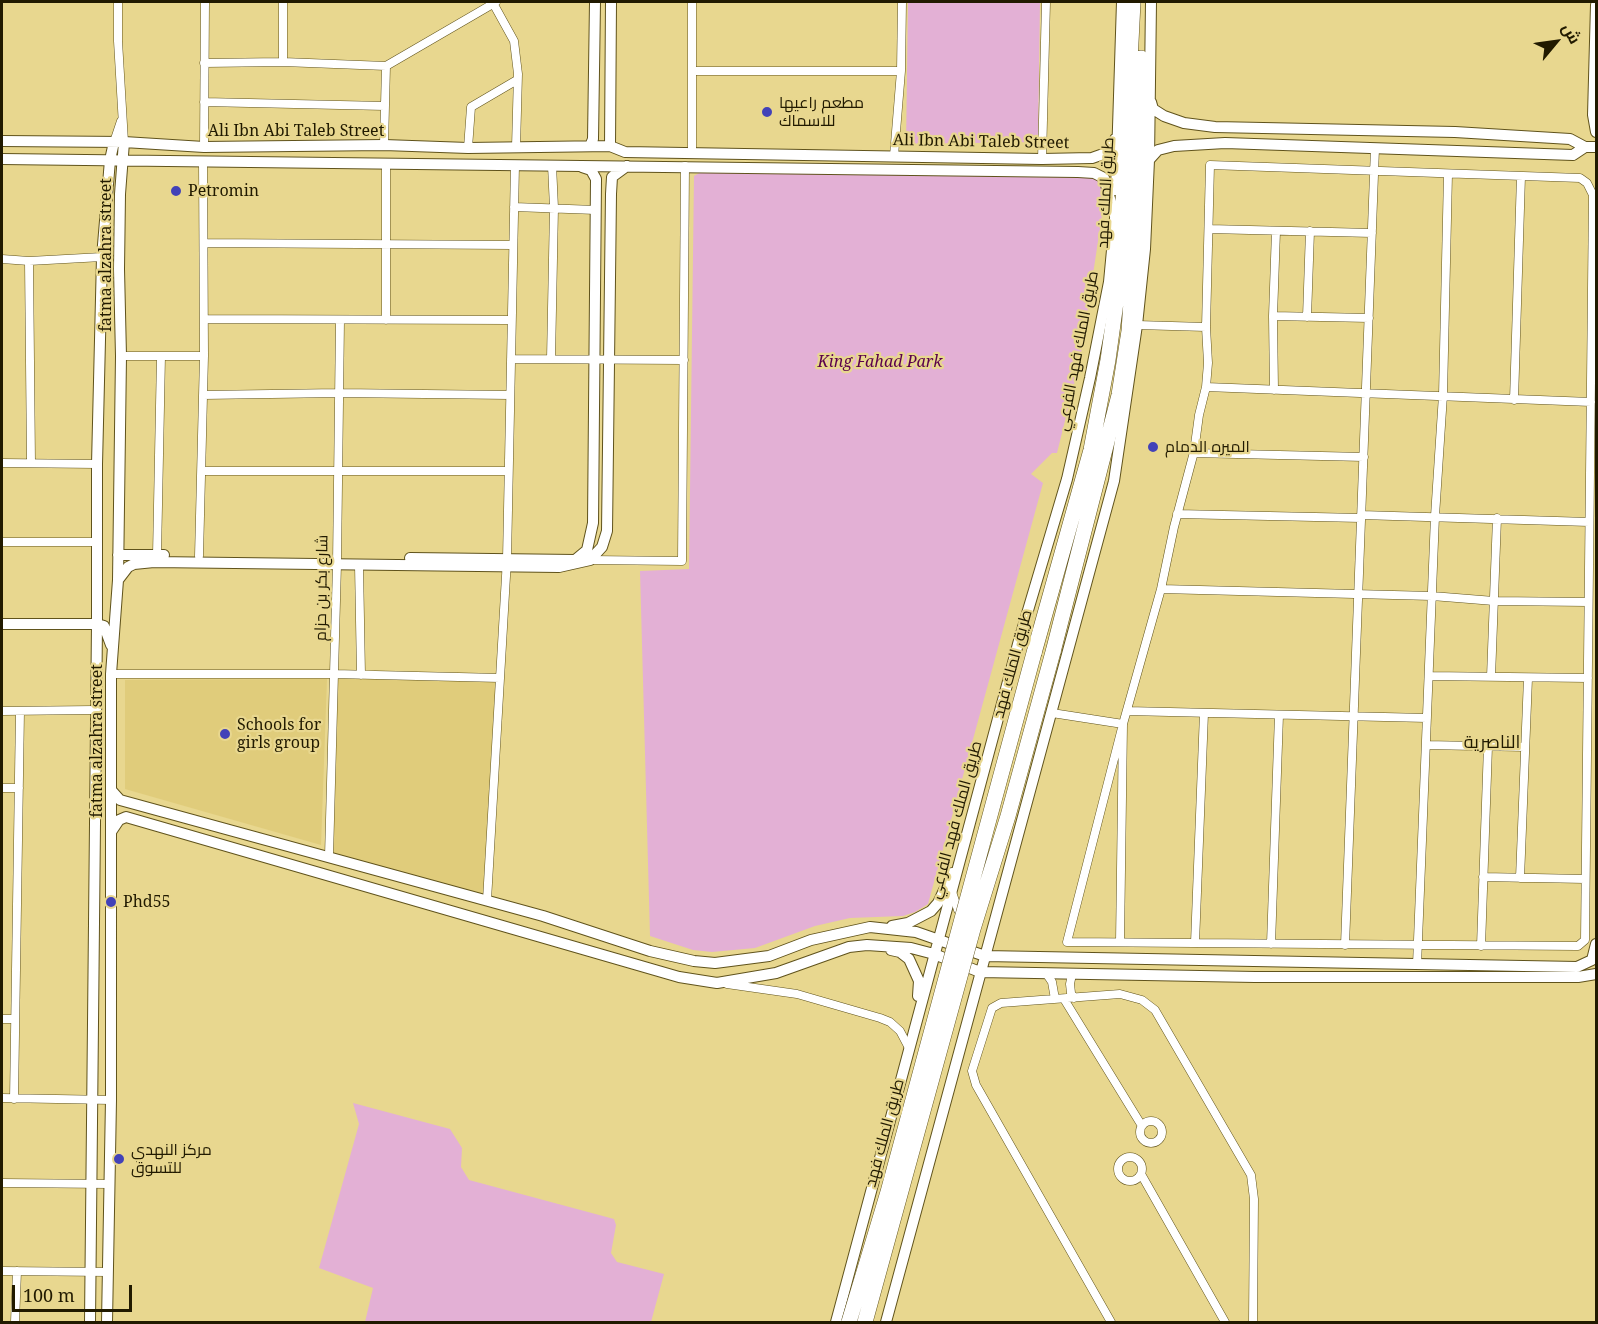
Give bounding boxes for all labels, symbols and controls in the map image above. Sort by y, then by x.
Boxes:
north arrow [1526,12,1586,72]
text: ش [1557,19,1586,48]
place label: مطعم راعيها للاسماك [779,93,864,131]
marker: مطعم راعيها للاسماك [760,105,774,119]
street label: Ali Ibn Abi Taleb Street [208,121,384,141]
street label: Ali Ibn Abi Taleb Street [893,131,1069,153]
street label: طريق الملك فهد [1094,137,1118,249]
street label: fatma alzahra street [96,178,116,332]
place label: Petromin [188,181,259,201]
marker: Petromin [169,184,183,198]
street label: طريق الملك فهد الفرعي [1053,269,1103,433]
park label: King Fahad Park [818,352,942,372]
place label: الميره الدمام [1165,437,1250,457]
marker: الميره الدمام [1146,440,1160,454]
street label: شارع بكر بن حزام [311,535,333,641]
street label: طريق الملك فهد [989,608,1037,720]
street label: fatma alzahra street [87,664,107,818]
place label: Schools for girls group [237,715,321,753]
marker: Schools for girls group [218,727,232,741]
district label: الناصرية [1464,732,1520,754]
street label: طريق الملك فهد الفرعي [926,739,986,901]
place label: Phd55 [123,892,171,912]
marker: Phd55 [104,895,118,909]
street label: طريق الملك فهد [861,1077,909,1189]
place label: مركز النهدي للتسوق [131,1140,212,1178]
marker: مركز النهدي للتسوق [112,1152,126,1166]
scale bar [15,1273,135,1311]
text: 100 m [23,1283,75,1307]

